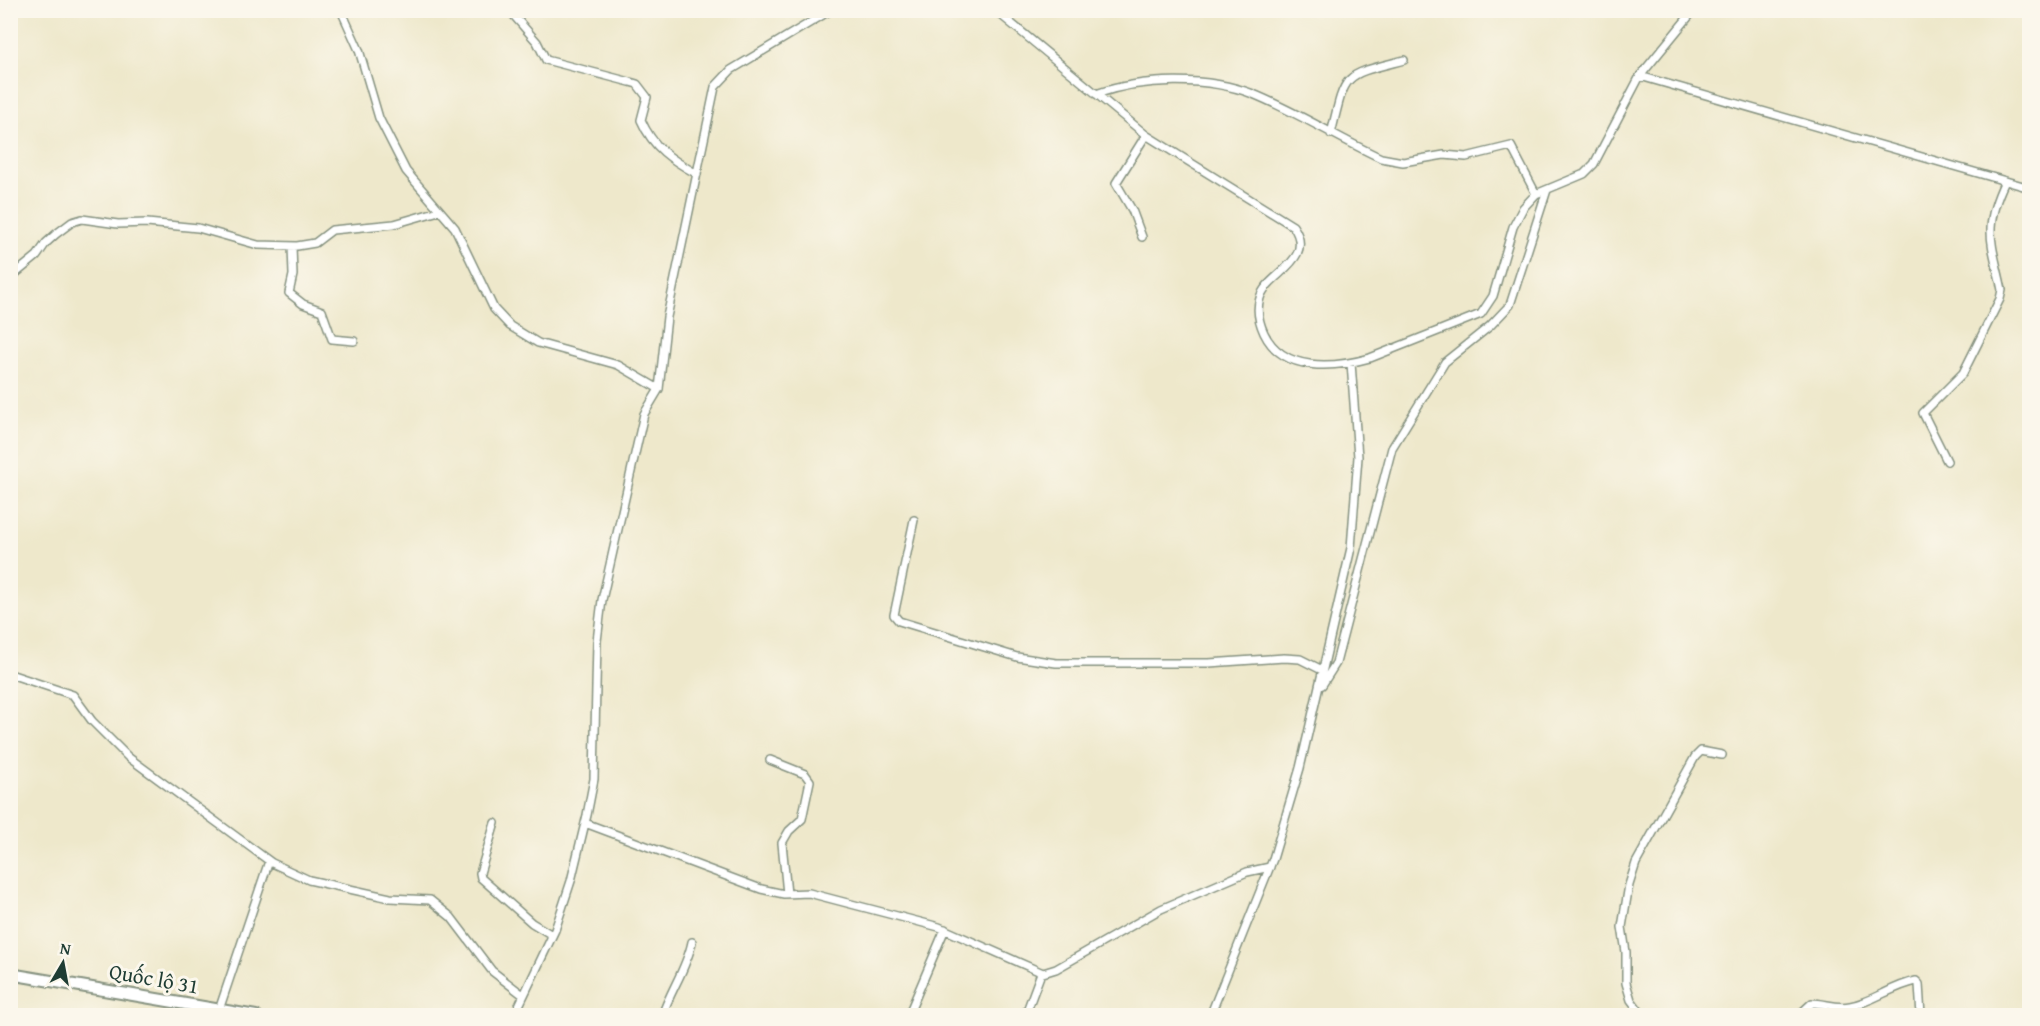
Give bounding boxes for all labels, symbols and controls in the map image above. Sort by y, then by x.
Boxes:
north arrow [33,933,93,993]
text: N [58,935,73,961]
street label: Quốc lộ 31 [107,955,201,1002]

